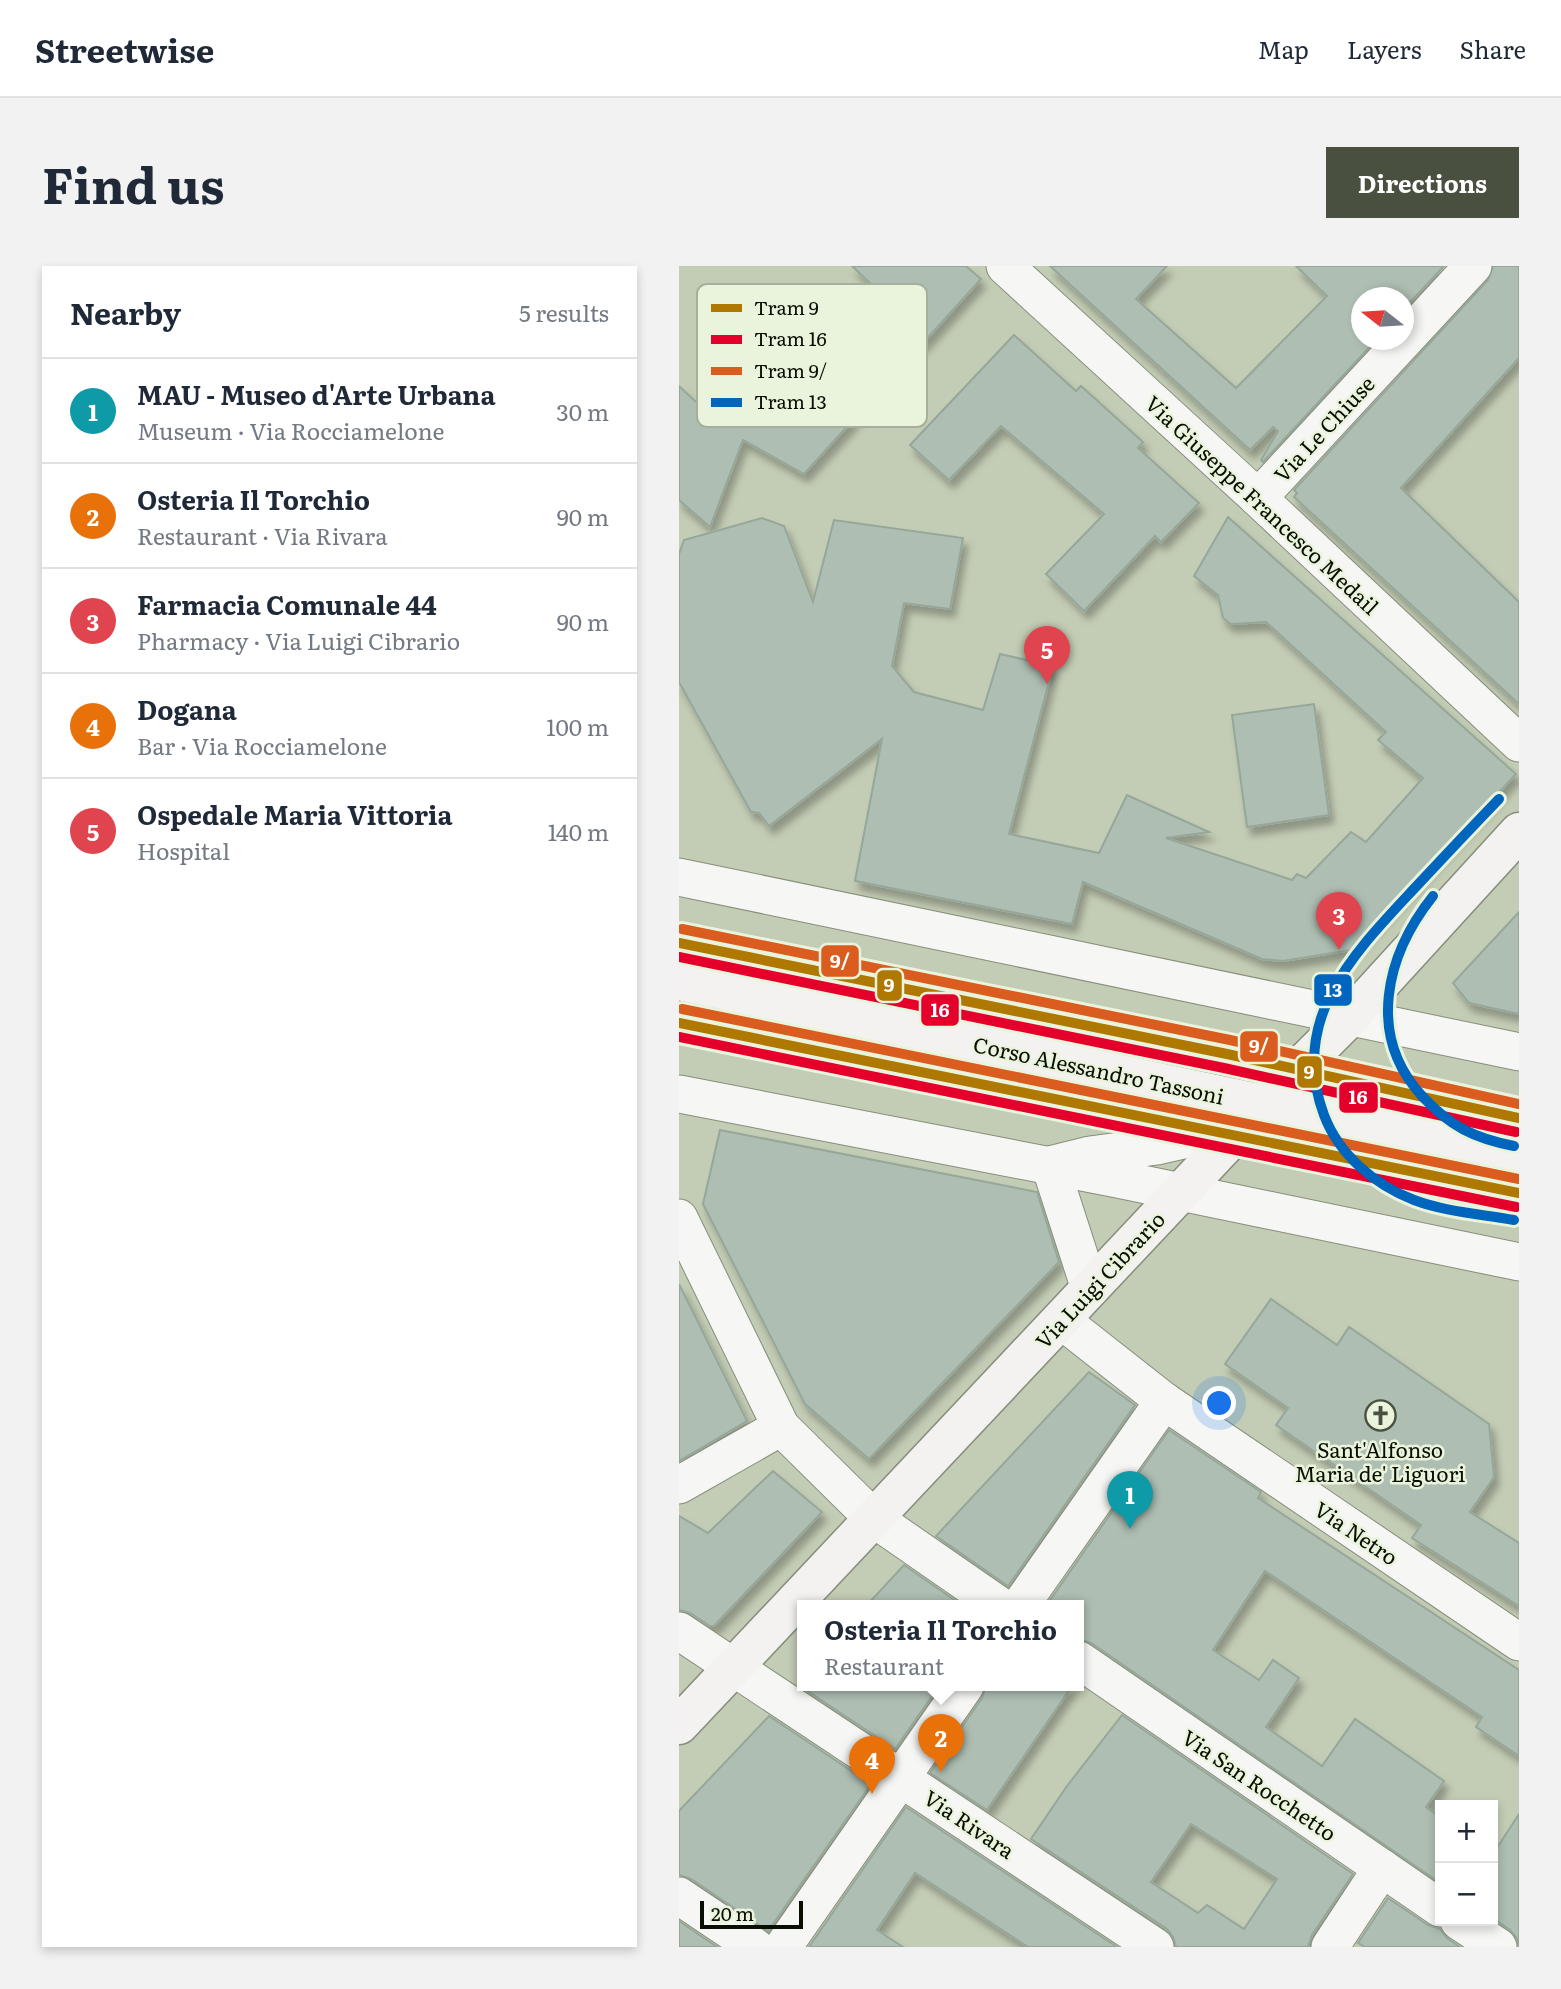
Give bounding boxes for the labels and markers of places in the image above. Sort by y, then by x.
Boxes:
pin: 5 [1024,626,1070,684]
pin: 3 [1316,892,1362,950]
church icon: Sant'Alfonso Maria de' Liguori [1363,1399,1397,1433]
place label: Sant'Alfonso Maria de' Liguori [1295,1433,1465,1488]
pin: 1 [1107,1471,1153,1529]
pin: 2 [918,1714,964,1772]
pin: 4 [849,1736,895,1794]

